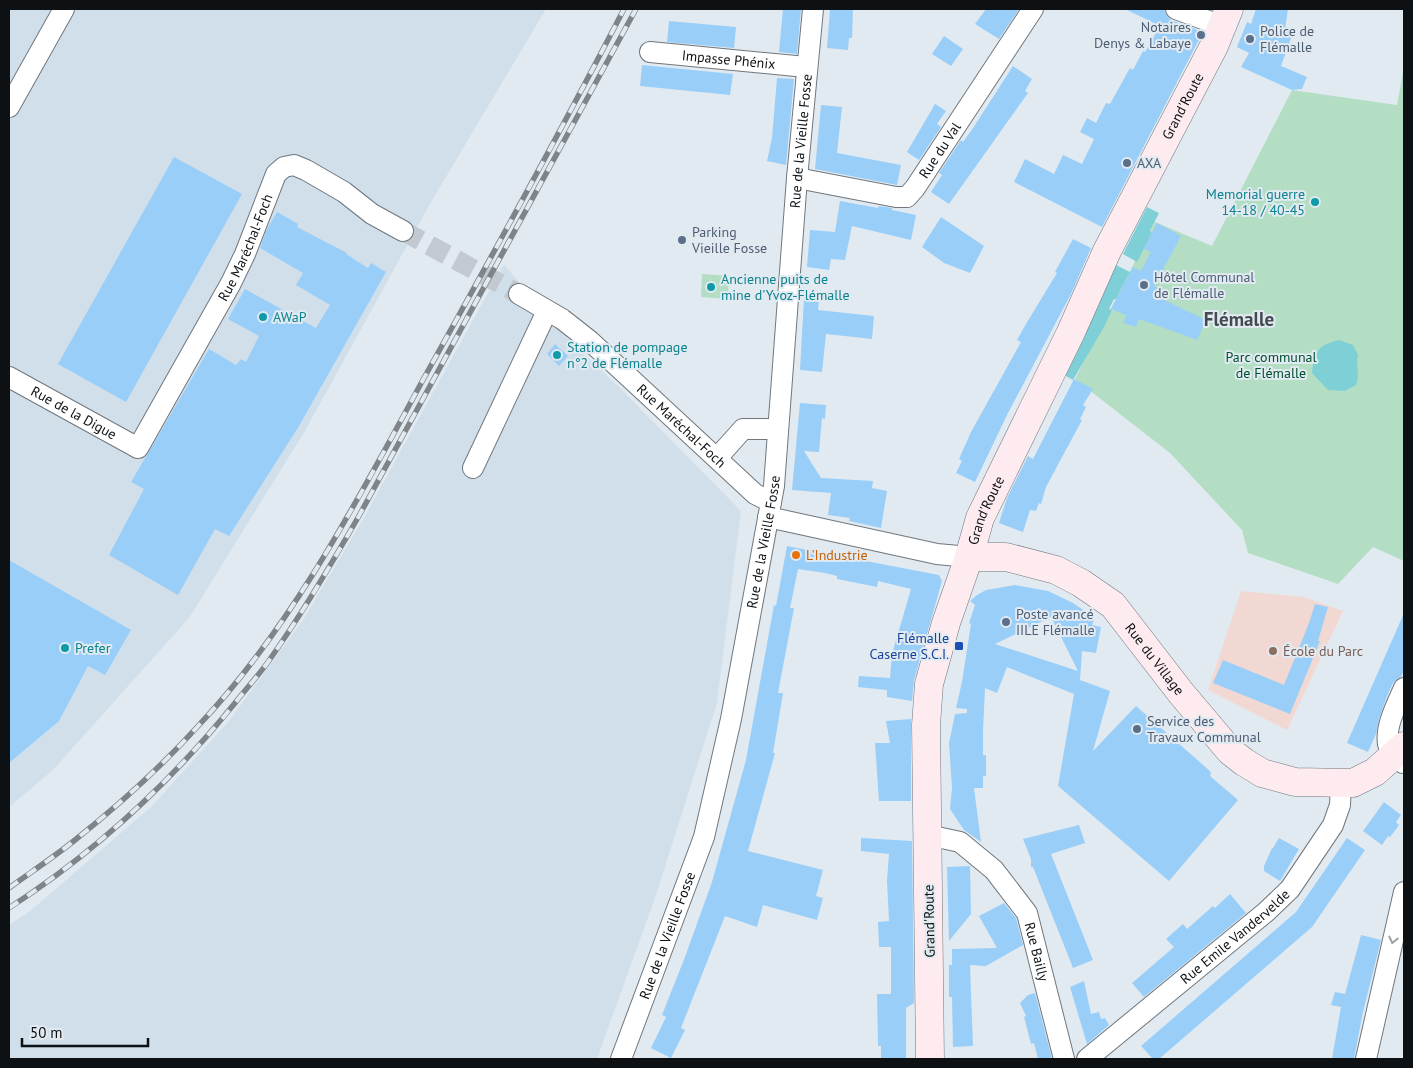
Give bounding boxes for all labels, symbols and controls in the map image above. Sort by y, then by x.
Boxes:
place label: Notaires Denys & Labaye [1094,18,1191,52]
place label: Police de Flémalle [1260,22,1314,56]
marker: Notaires Denys & Labaye [1195,29,1207,41]
marker: Police de Flémalle [1244,33,1256,45]
street label: Impasse Phénix [681,46,776,73]
street label: Grand'Route [1158,70,1207,143]
street label: Rue de la Vieille Fosse [786,73,816,209]
street label: Rue du Val [915,119,965,182]
place label: AXA [1137,154,1162,172]
marker: AXA [1121,157,1133,169]
place label: Memorial guerre 14-18 / 40-45 [1206,185,1305,219]
street label: Rue Maréchal-Foch [214,191,276,304]
marker: Memorial guerre 14-18 / 40-45 [1309,196,1321,208]
place label: Parking Vieille Fosse [691,223,767,257]
marker: Parking Vieille Fosse [676,234,688,246]
place label: Hôtel Communal de Flémalle [1154,268,1254,302]
place label: Ancienne puits de mine d'Yvoz-Flémalle [721,270,850,304]
marker: Hôtel Communal de Flémalle [1138,279,1150,291]
marker: Ancienne puits de mine d'Yvoz-Flémalle [705,281,717,293]
district label: Flémalle [1204,307,1274,331]
place label: AWaP [273,308,307,326]
marker: AWaP [257,311,269,323]
place label: Station de pompage n°2 de Flémalle [567,338,688,372]
park label: Parc communal de Flémalle [1225,348,1317,382]
marker: Station de pompage n°2 de Flémalle [551,349,563,361]
street label: Rue Maréchal-Foch [633,380,730,472]
street label: Rue de la Digue [28,382,120,443]
street label: Grand'Route [964,473,1008,547]
street label: Rue de la Vieille Fosse [743,475,784,610]
place label: L'Industrie [806,546,868,564]
marker: L'Industrie [790,549,802,561]
place label: Poste avancé IILE Flémalle [1016,605,1095,639]
marker: Poste avancé IILE Flémalle [1000,616,1012,628]
street label: Rue du Village [1121,619,1188,699]
place label: Flémalle Caserne S.C.I. [870,629,949,663]
place label: Prefer [75,639,111,657]
marker: Flémalle Caserne S.C.I. [953,640,965,652]
marker: Prefer [59,642,71,654]
place label: École du Parc [1283,642,1363,660]
marker: École du Parc [1267,645,1279,657]
place label: Service des Travaux Communal [1147,712,1261,746]
marker: Service des Travaux Communal [1131,723,1143,735]
street label: Rue de la Vieille Fosse [635,869,699,1002]
street label: Grand'Route [919,884,939,958]
street label: Rue Emile Vandervelde [1176,885,1293,988]
street label: Rue Bailly [1021,920,1053,984]
one-way arrow [1388,935,1399,944]
scale bar [22,1016,149,1048]
text: 50 m [30,1023,63,1042]

